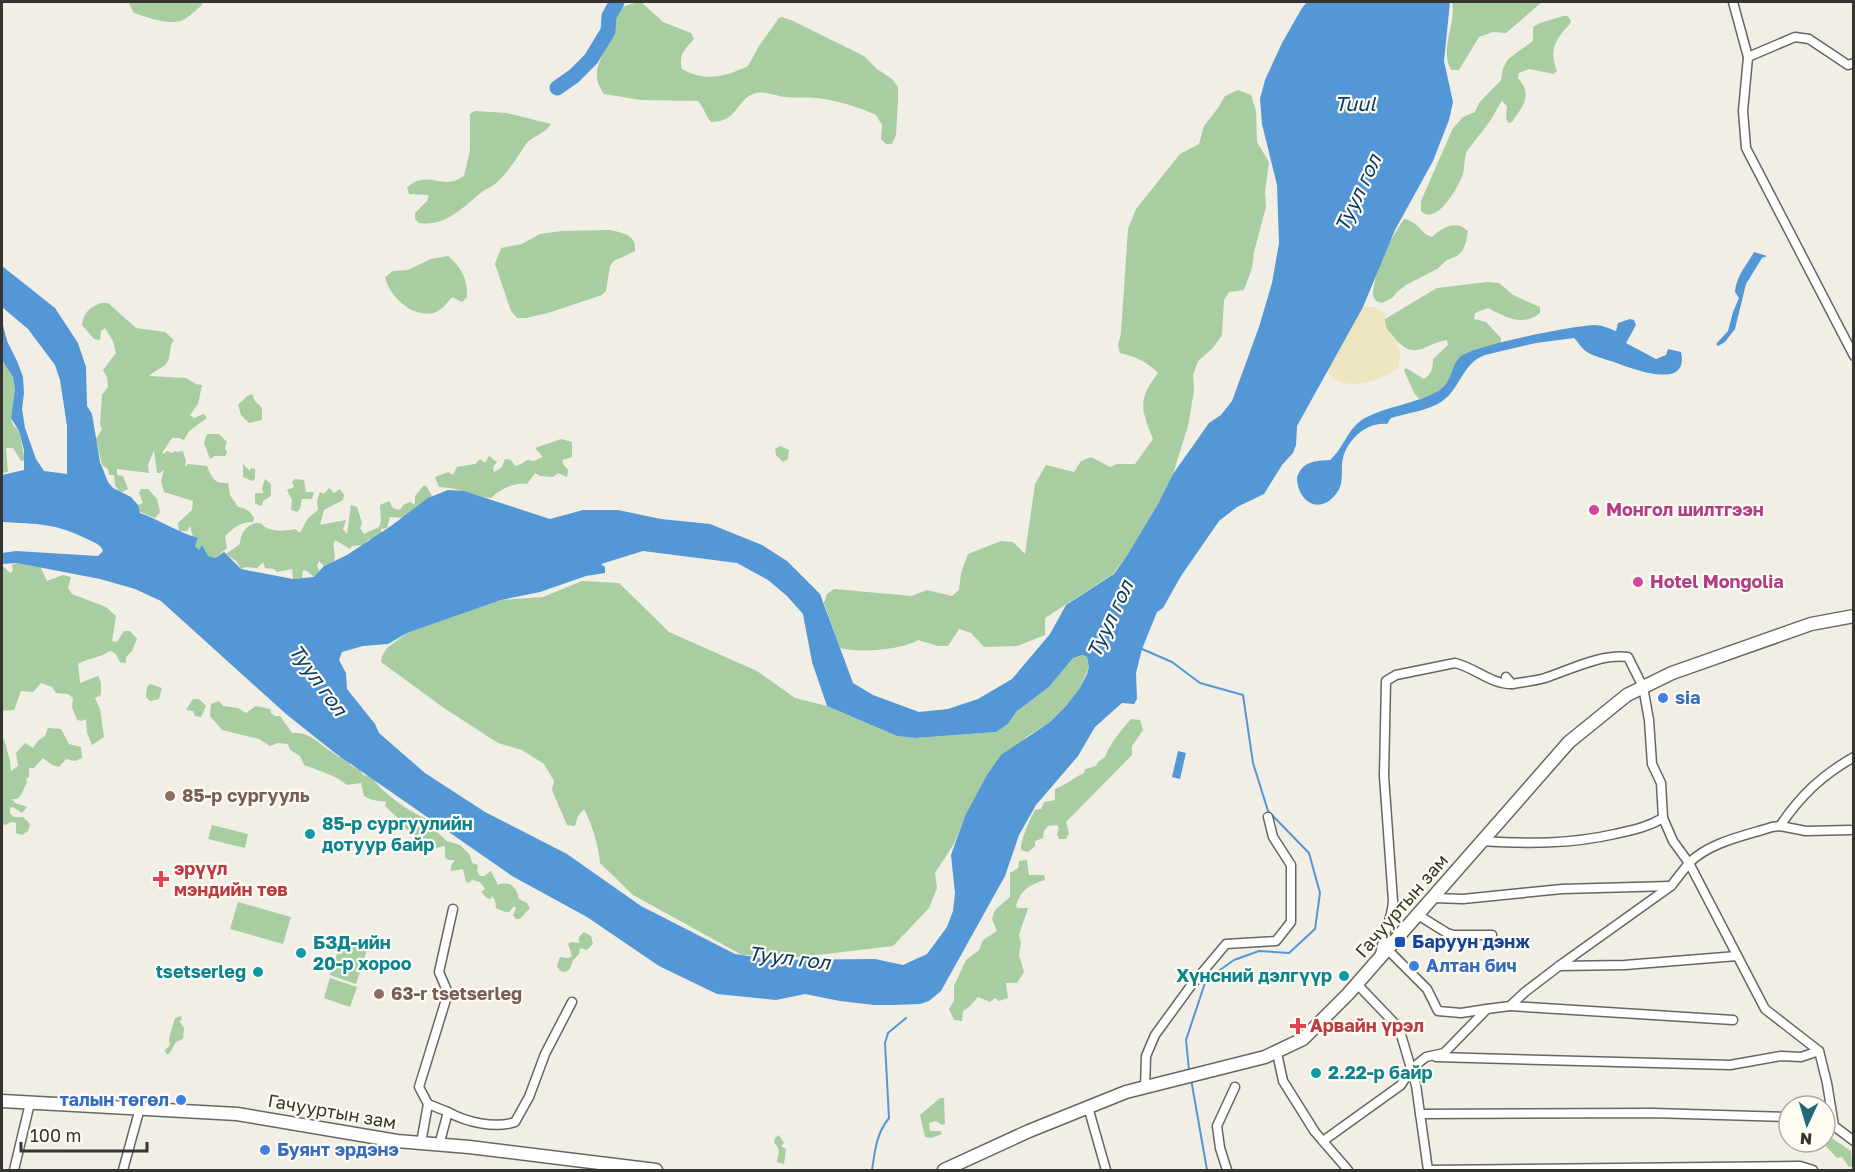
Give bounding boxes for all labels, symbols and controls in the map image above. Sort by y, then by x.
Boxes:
water label: Tuul [1334,91,1376,115]
water label: Туул гол [1329,149,1387,236]
place label: Монгол шилтгээн [1606,498,1764,520]
marker: Монгол шилтгээн [1587,503,1601,517]
place label: Hotel Mongolia [1650,570,1784,592]
water label: Туул гол [1081,575,1139,662]
marker: Hotel Mongolia [1631,575,1645,589]
water label: Туул гол [284,639,354,722]
place label: sia [1675,686,1700,708]
marker: sia [1656,691,1670,705]
place label: 85-р сургууль [182,784,310,806]
marker: 85-р сургууль [163,789,177,803]
place label: 85-р сургуулийн дотуур байр [322,812,473,855]
marker: 85-р сургуулийн дотуур байр [303,827,317,841]
street label: Гачууртын зам [1350,849,1452,962]
place label: эрүүл мэндийн төв [174,857,288,900]
marker: эрүүл мэндийн төв [152,870,170,888]
place label: Баруун дэнж [1412,930,1530,952]
place label: БЗД-ийн 20-р хороо [313,931,412,974]
marker: Баруун дэнж [1393,935,1407,949]
water label: Туул гол [747,940,833,975]
marker: БЗД-ийн 20-р хороо [294,946,308,960]
place label: Алтан бич [1426,954,1517,976]
marker: Алтан бич [1407,959,1421,973]
place label: tsetserleg [156,960,246,982]
place label: Хүнсний дэлгүүр [1176,964,1332,986]
marker: tsetserleg [251,965,265,979]
marker: Хүнсний дэлгүүр [1337,969,1351,983]
place label: 63-r tsetserleg [391,982,522,1004]
marker: 63-r tsetserleg [372,987,386,1001]
place label: Арвайн үрэл [1310,1014,1424,1036]
marker: Арвайн үрэл [1291,1019,1305,1033]
place label: 2.22-р байр [1328,1061,1433,1083]
marker: 2.22-р байр [1309,1066,1323,1080]
place label: талын төгөл [60,1088,169,1110]
street label: Гачууртын зам [266,1089,398,1133]
marker: талын төгөл [174,1093,188,1107]
north arrow [1777,1094,1837,1154]
scale bar [21,1115,147,1153]
text: 100 m [30,1124,81,1146]
text: N [1799,1129,1813,1149]
place label: Буянт эрдэнэ [277,1138,399,1160]
marker: Буянт эрдэнэ [258,1143,272,1157]

